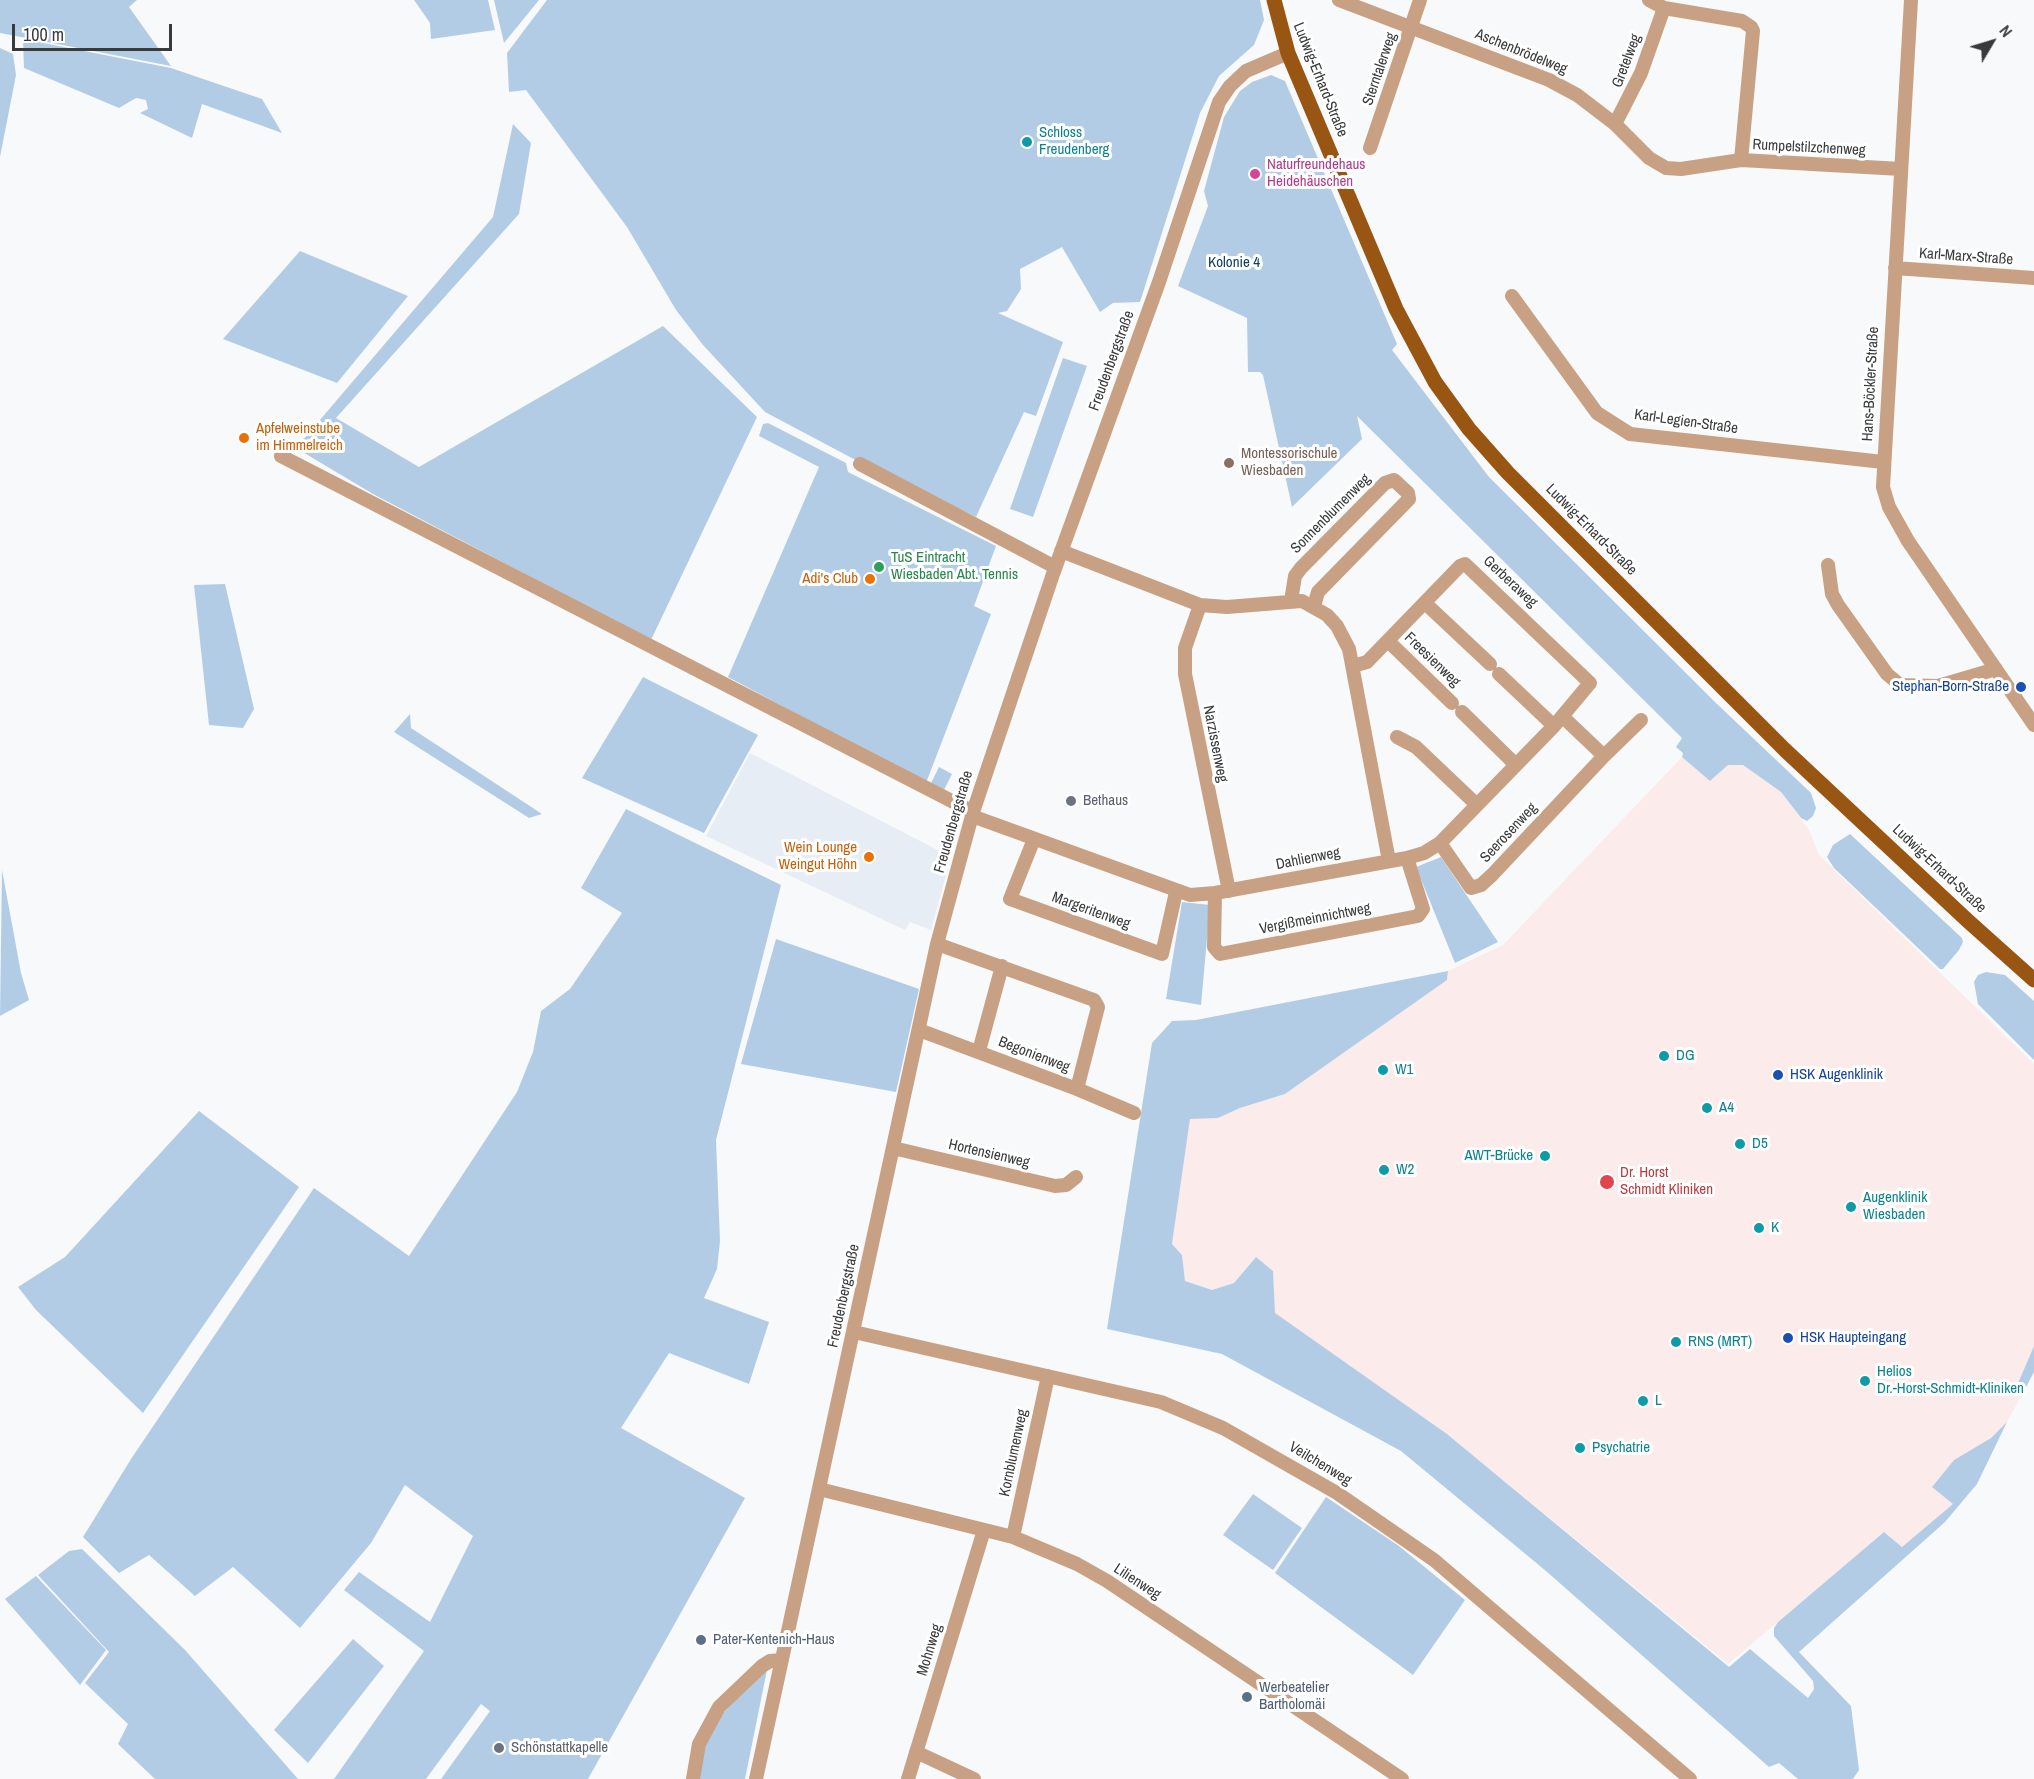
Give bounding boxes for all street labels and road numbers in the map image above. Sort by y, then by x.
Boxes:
street label: Ludwig-Erhard-Straße [1289,20,1351,140]
street label: Aschenbrödelweg [1472,25,1570,79]
street label: Sterntalerweg [1359,30,1401,108]
street label: Gretelweg [1609,32,1645,90]
street label: Rumpelstilzchenweg [1752,136,1866,160]
street label: Karl-Marx-Straße [1918,245,2014,269]
street label: Freudenbergstraße [1086,308,1138,414]
street label: Hans-Böckler-Straße [1859,326,1883,442]
street label: Karl-Legien-Straße [1633,406,1739,438]
street label: Sonnenblumenweg [1287,470,1375,558]
street label: Ludwig-Erhard-Straße [1542,481,1640,579]
street label: Gerberaweg [1479,552,1541,612]
street label: Freesienweg [1400,629,1464,691]
street label: Narzissenweg [1199,704,1231,784]
street label: Freudenbergstraße [931,769,977,875]
street label: Seerosenweg [1477,799,1541,867]
street label: Ludwig-Erhard-Straße [1888,821,1990,917]
street label: Dahlienweg [1274,844,1342,874]
street label: Margeritenweg [1049,889,1133,933]
street label: Vergißmeinnichtweg [1258,899,1372,939]
street label: Begonienweg [996,1033,1072,1077]
street label: Hortensienweg [947,1136,1031,1172]
street label: Freudenbergstraße [824,1243,864,1349]
street label: Kornblumenweg [996,1408,1032,1498]
street label: Veilchenweg [1285,1438,1355,1490]
street label: Lilienweg [1110,1560,1164,1604]
street label: Mohnweg [914,1622,946,1678]

